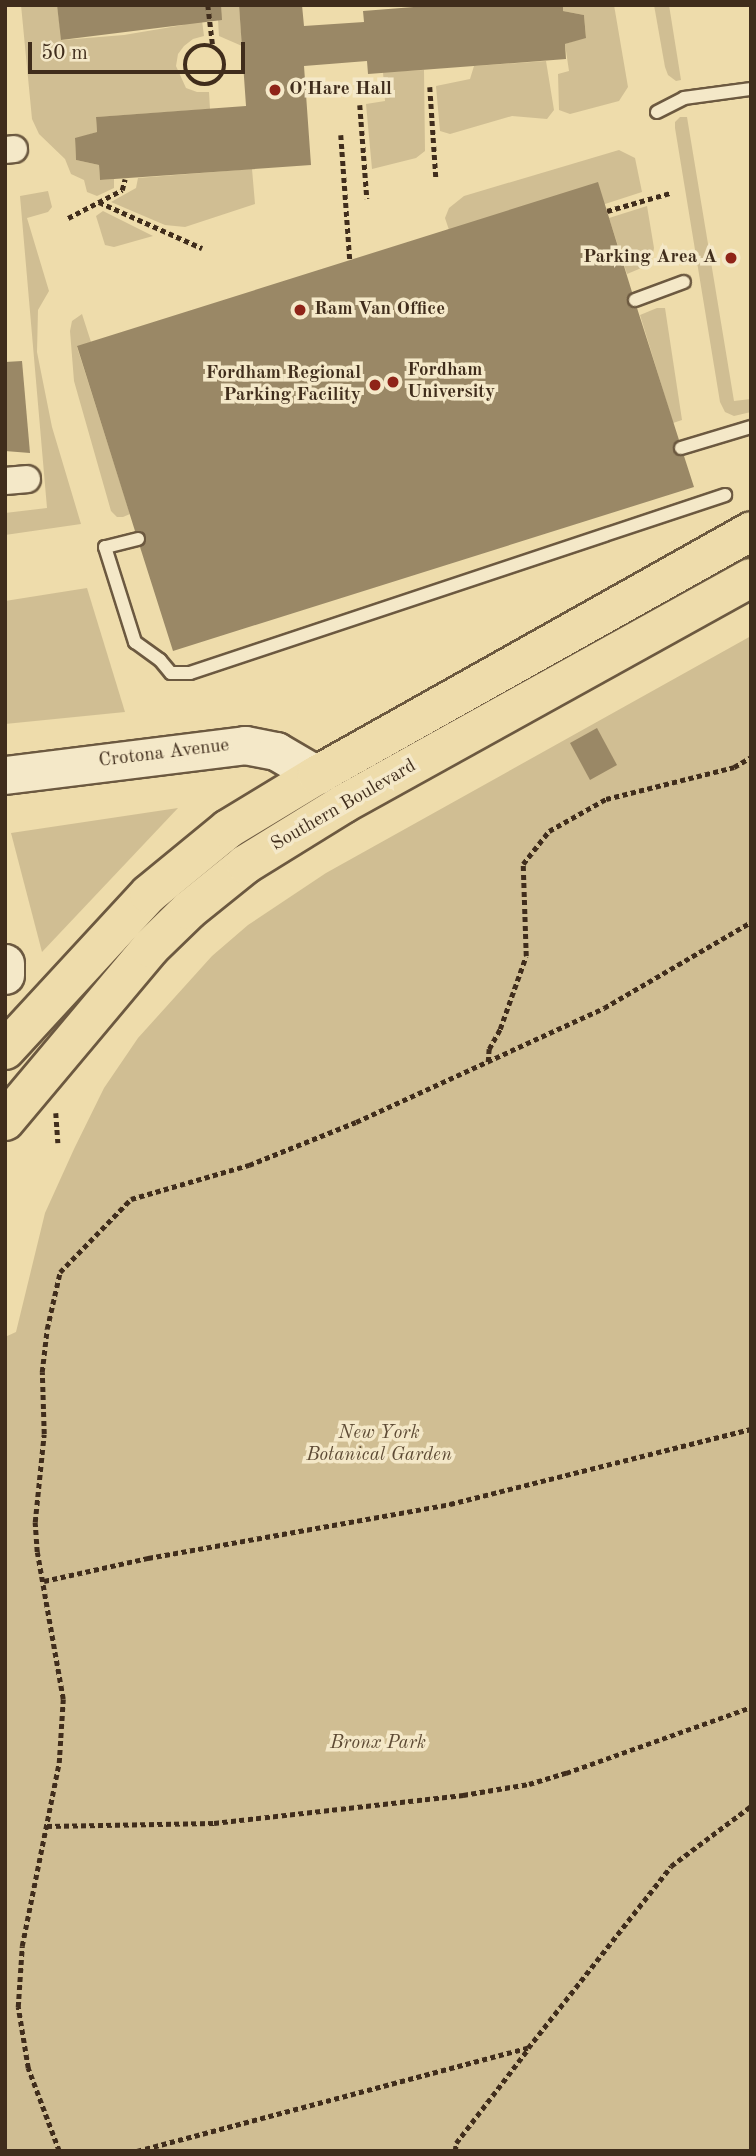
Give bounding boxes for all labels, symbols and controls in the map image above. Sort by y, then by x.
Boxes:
scale bar [32,28,248,72]
text: 50 m [41,43,88,64]
place label: O'Hare Hall [289,79,392,101]
marker: O'Hare Hall [267,82,283,98]
place label: Parking Area A [583,247,717,269]
marker: Parking Area A [723,250,739,266]
place label: Ram Van Office [314,299,445,321]
marker: Ram Van Office [292,302,308,318]
place label: Fordham University [407,360,495,404]
place label: Fordham Regional Parking Facility [206,363,361,407]
marker: Fordham University [385,374,401,390]
marker: Fordham Regional Parking Facility [367,377,383,393]
street label: Crotona Avenue [97,735,231,773]
street label: Southern Boulevard [267,755,421,857]
park label: New York Botanical Garden [306,1423,452,1467]
park label: Bronx Park [330,1733,426,1755]

